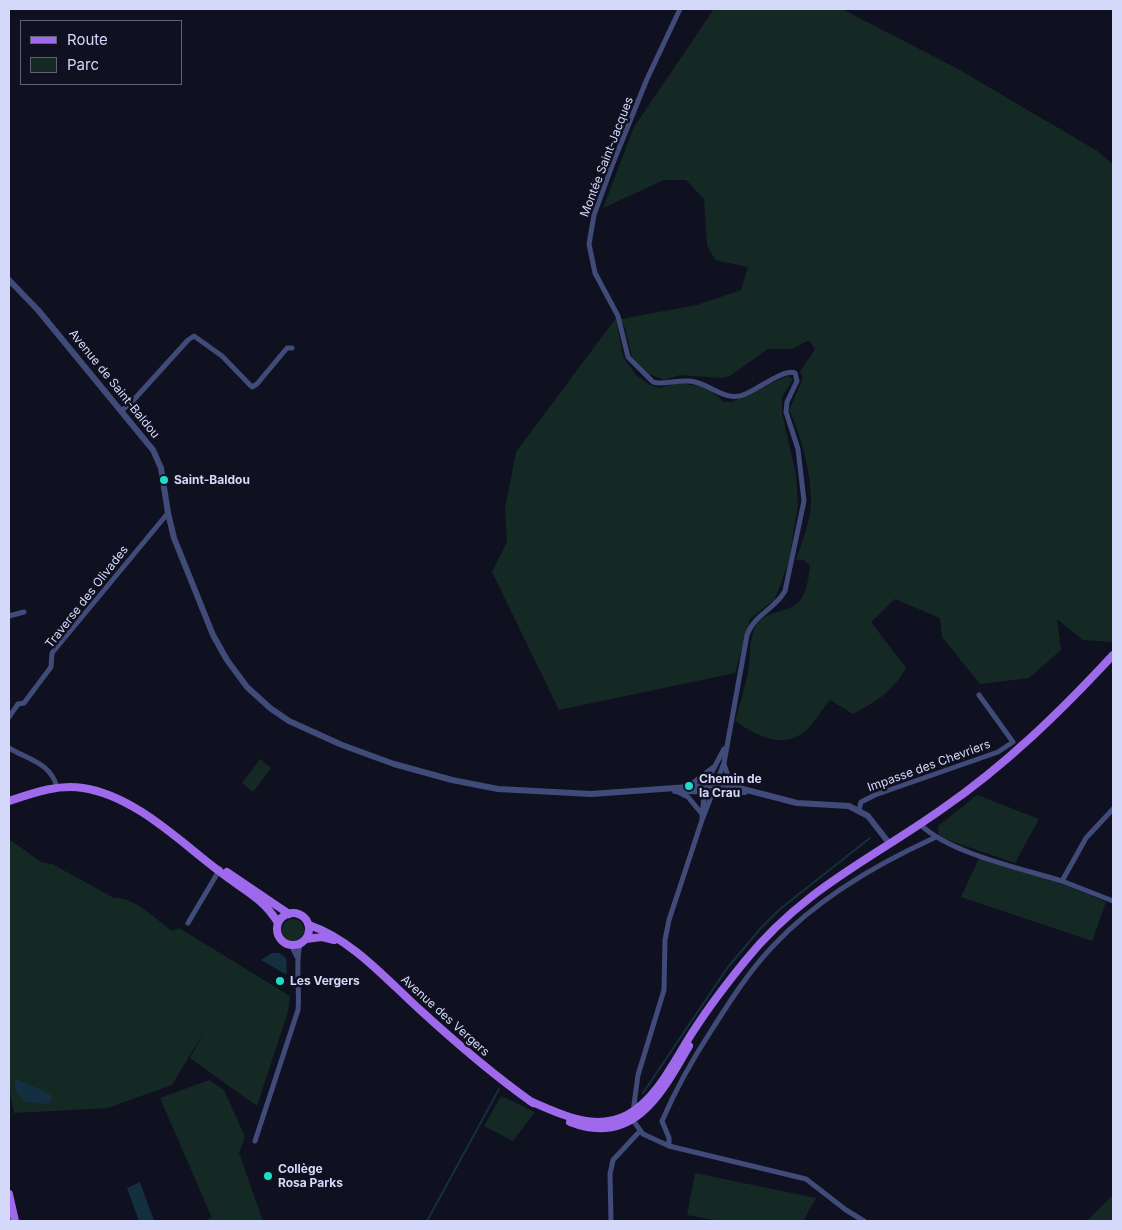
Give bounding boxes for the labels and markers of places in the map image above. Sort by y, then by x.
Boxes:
place label: Saint-Baldou [174,473,250,487]
marker: Saint-Baldou [158,474,170,486]
place label: Chemin de la Crau [699,772,762,800]
marker: Chemin de la Crau [683,780,695,792]
place label: Les Vergers [290,974,360,988]
marker: Les Vergers [274,975,286,987]
place label: Collège Rosa Parks [278,1162,343,1190]
marker: Collège Rosa Parks [262,1170,274,1182]

